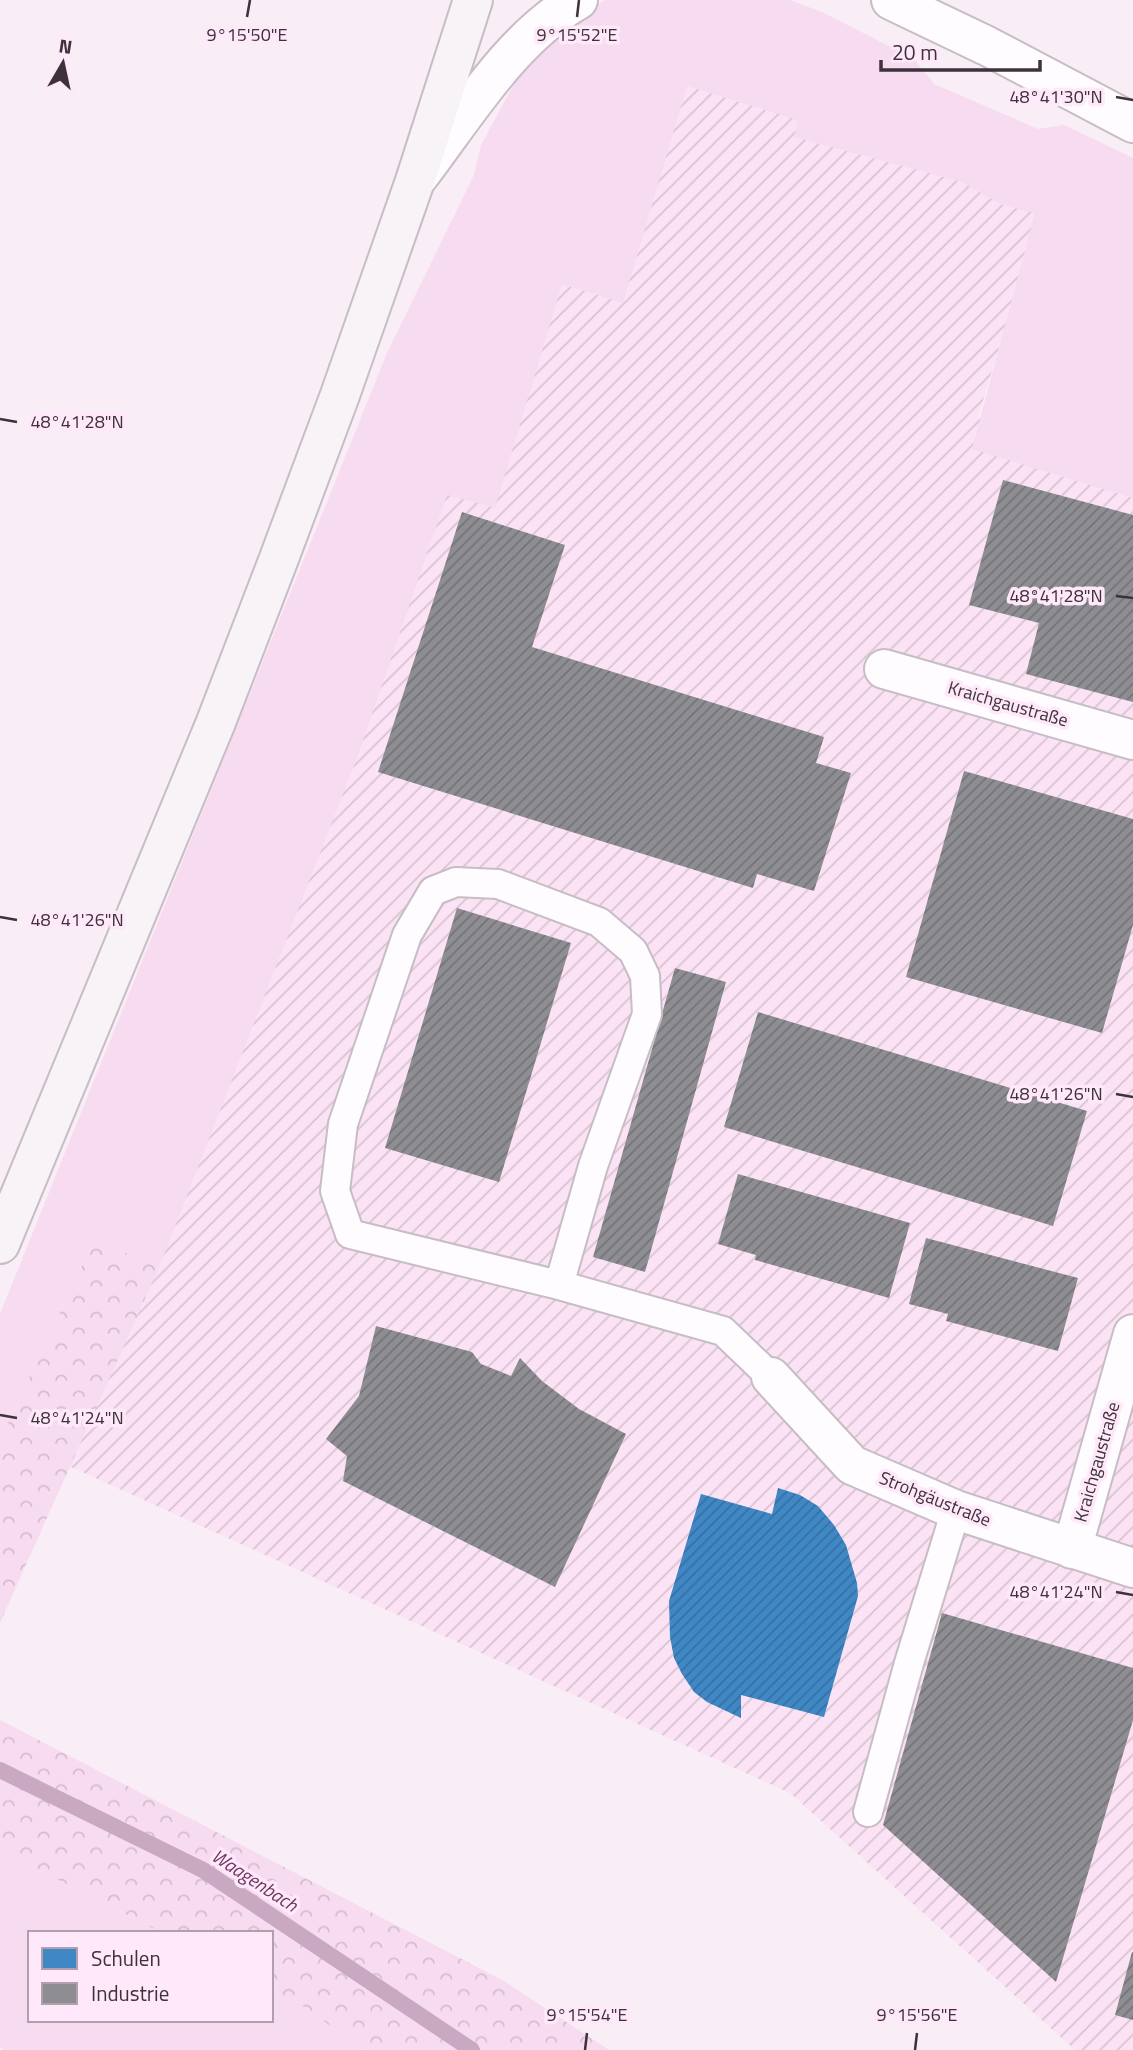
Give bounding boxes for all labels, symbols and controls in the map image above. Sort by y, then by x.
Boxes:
text: 9°15'50"E [207,21,287,48]
text: 9°15'52"E [537,21,617,48]
north arrow [28,28,98,98]
scale bar [881,28,1040,72]
text: N [57,30,75,61]
text: 20 m [892,36,938,68]
text: 48°41'30"N [1009,83,1103,110]
text: 48°41'28"N [30,408,124,435]
text: 48°41'28"N [1009,582,1103,609]
street label: Kraichgaustraße [945,673,1071,734]
text: 48°41'26"N [30,906,124,933]
text: 48°41'26"N [1009,1080,1103,1107]
street label: Kraichgaustraße [1066,1399,1127,1525]
text: 48°41'24"N [30,1404,124,1431]
street label: Strohgäustraße [875,1464,995,1533]
text: 48°41'24"N [1009,1578,1103,1605]
water label: Waagenbach [206,1841,305,1919]
legend [28,1931,273,2022]
text: Schulen [91,1942,161,1974]
text: Industrie [91,1977,169,2009]
text: 9°15'54"E [547,2001,627,2028]
text: 9°15'56"E [877,2001,957,2028]

